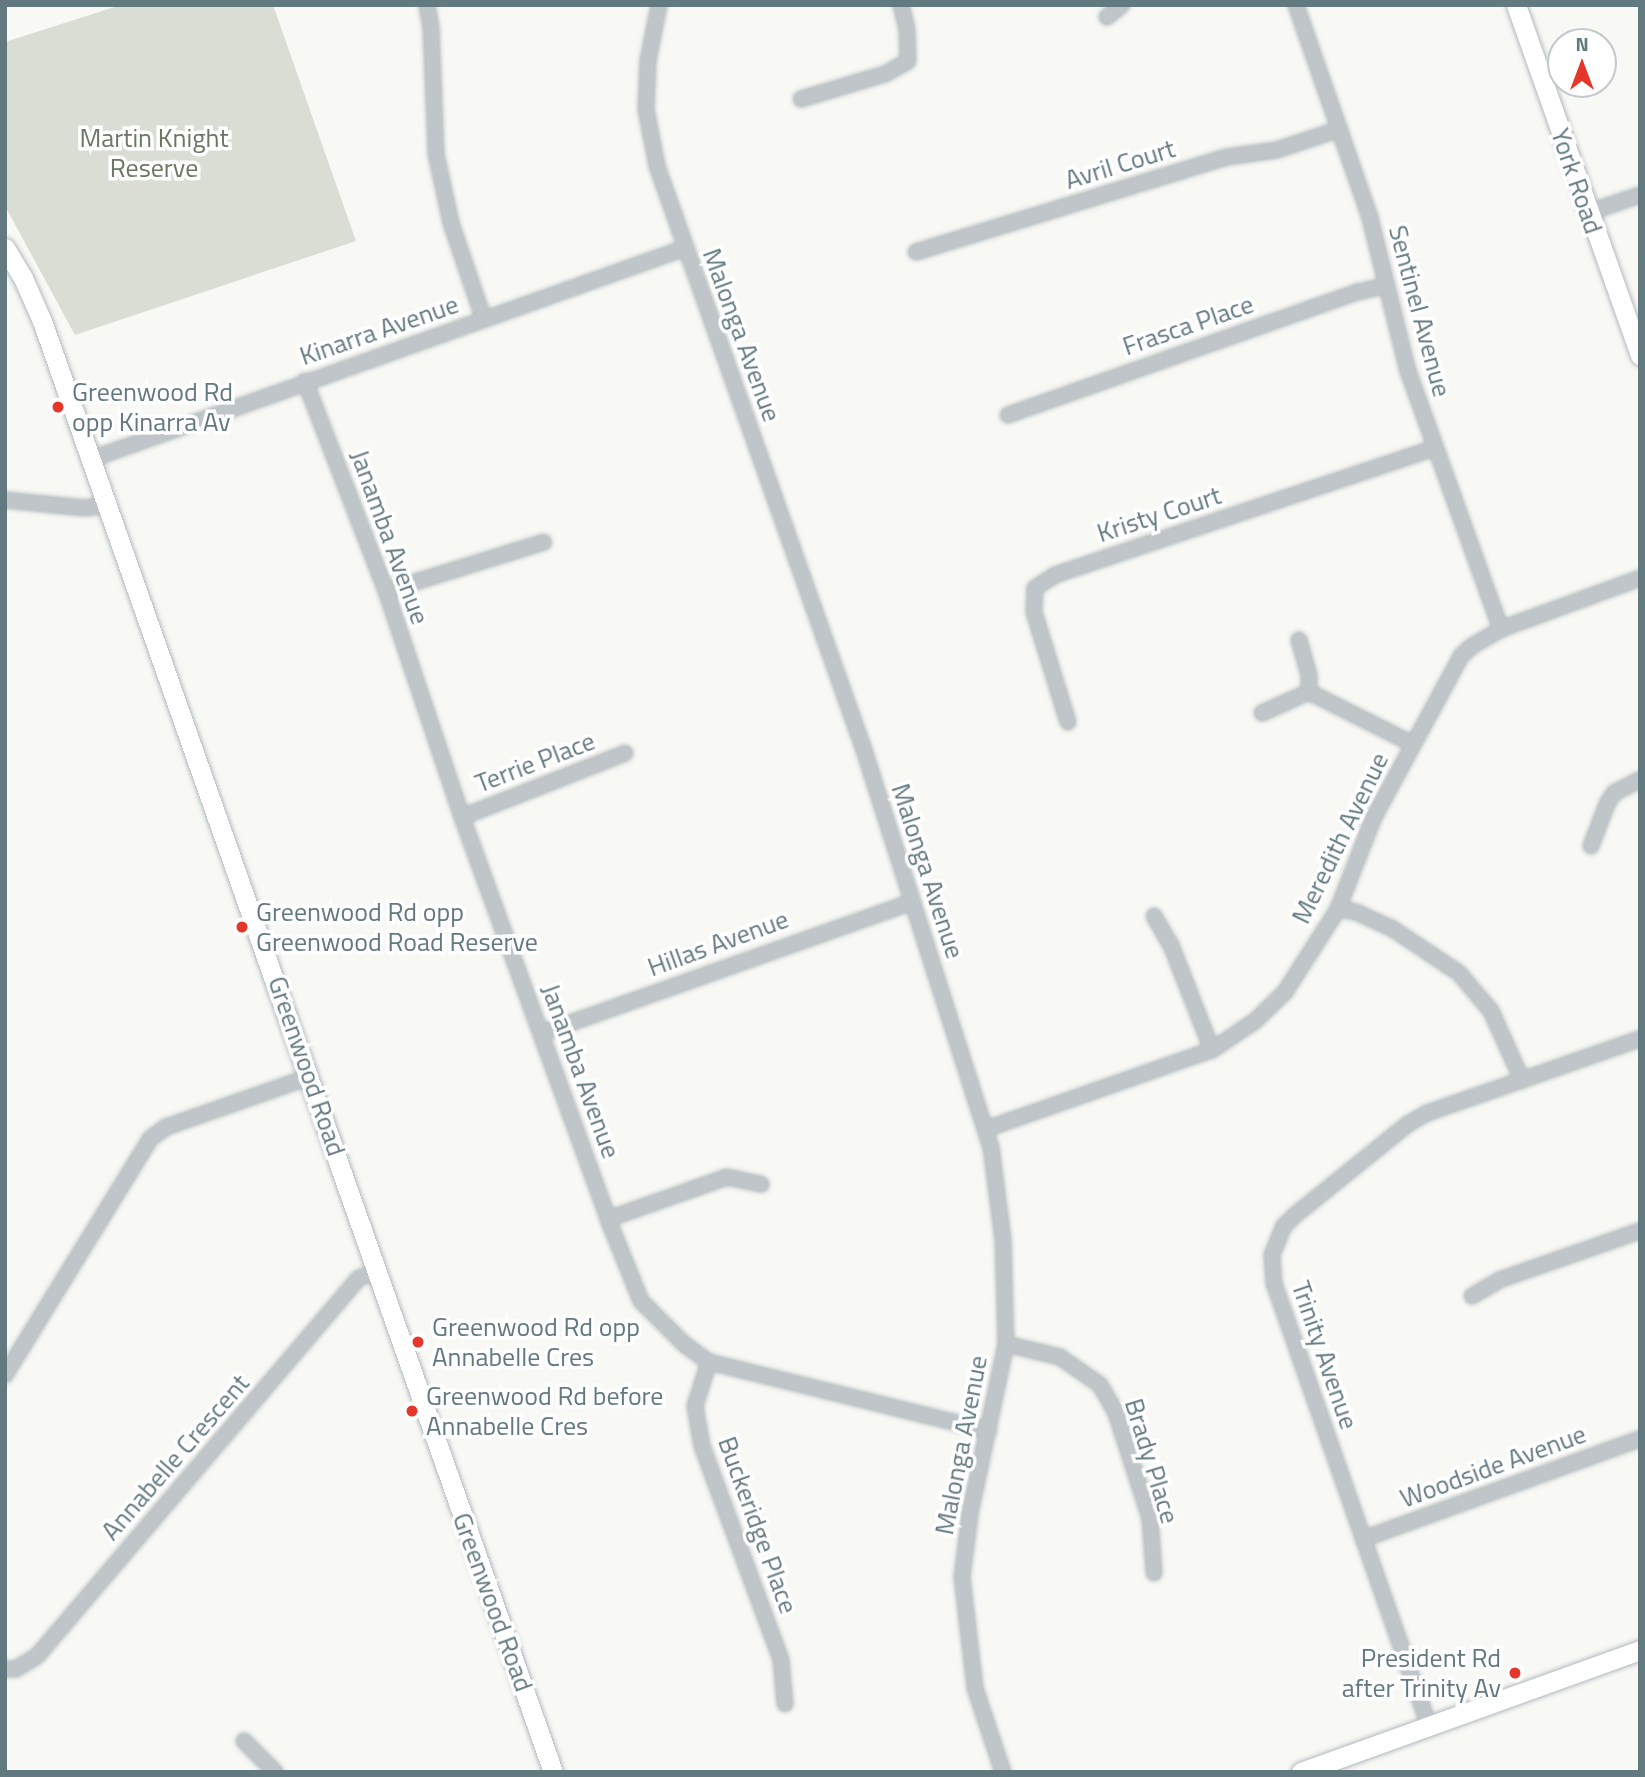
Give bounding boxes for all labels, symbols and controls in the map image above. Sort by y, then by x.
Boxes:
north arrow [1547,28,1617,98]
text: N [1575,29,1589,58]
park label: Martin Knight Reserve [79,122,229,184]
street label: York Road [1544,124,1610,238]
street label: Avril Court [1061,132,1179,196]
street label: Sentinel Avenue [1382,222,1458,400]
street label: Malonga Avenue [696,244,788,426]
street label: Kinarra Avenue [296,288,462,372]
street label: Frasca Place [1119,288,1257,362]
place label: Greenwood Rd opp Kinarra Av [72,376,233,438]
marker: Greenwood Rd opp Kinarra Av [50,399,66,415]
street label: Janamba Avenue [344,446,436,628]
street label: Kristy Court [1093,479,1225,549]
street label: Terrie Place [471,725,599,799]
street label: Meredith Avenue [1285,747,1395,929]
street label: Malonga Avenue [885,780,971,962]
place label: Greenwood Rd opp Greenwood Road Reserve [256,896,538,958]
street label: Hillas Avenue [643,903,793,983]
marker: Greenwood Rd opp Greenwood Road Reserve [234,919,250,935]
street label: Greenwood Road [262,972,352,1160]
street label: Janamba Avenue [535,980,627,1162]
street label: Trinity Avenue [1285,1277,1365,1433]
place label: Greenwood Rd opp Annabelle Cres [432,1311,640,1372]
marker: Greenwood Rd opp Annabelle Cres [410,1334,426,1350]
street label: Malonga Avenue [928,1353,994,1537]
street label: Annabelle Crescent [95,1368,255,1546]
place label: Greenwood Rd before Annabelle Cres [426,1380,663,1442]
street label: Brady Place [1118,1395,1186,1527]
marker: Greenwood Rd before Annabelle Cres [404,1403,420,1419]
street label: Woodside Avenue [1396,1418,1590,1514]
street label: Buckeridge Place [712,1432,804,1618]
street label: Greenwood Road [446,1508,540,1696]
place label: President Rd after Trinity Av [1342,1642,1501,1704]
marker: President Rd after Trinity Av [1507,1665,1523,1681]

